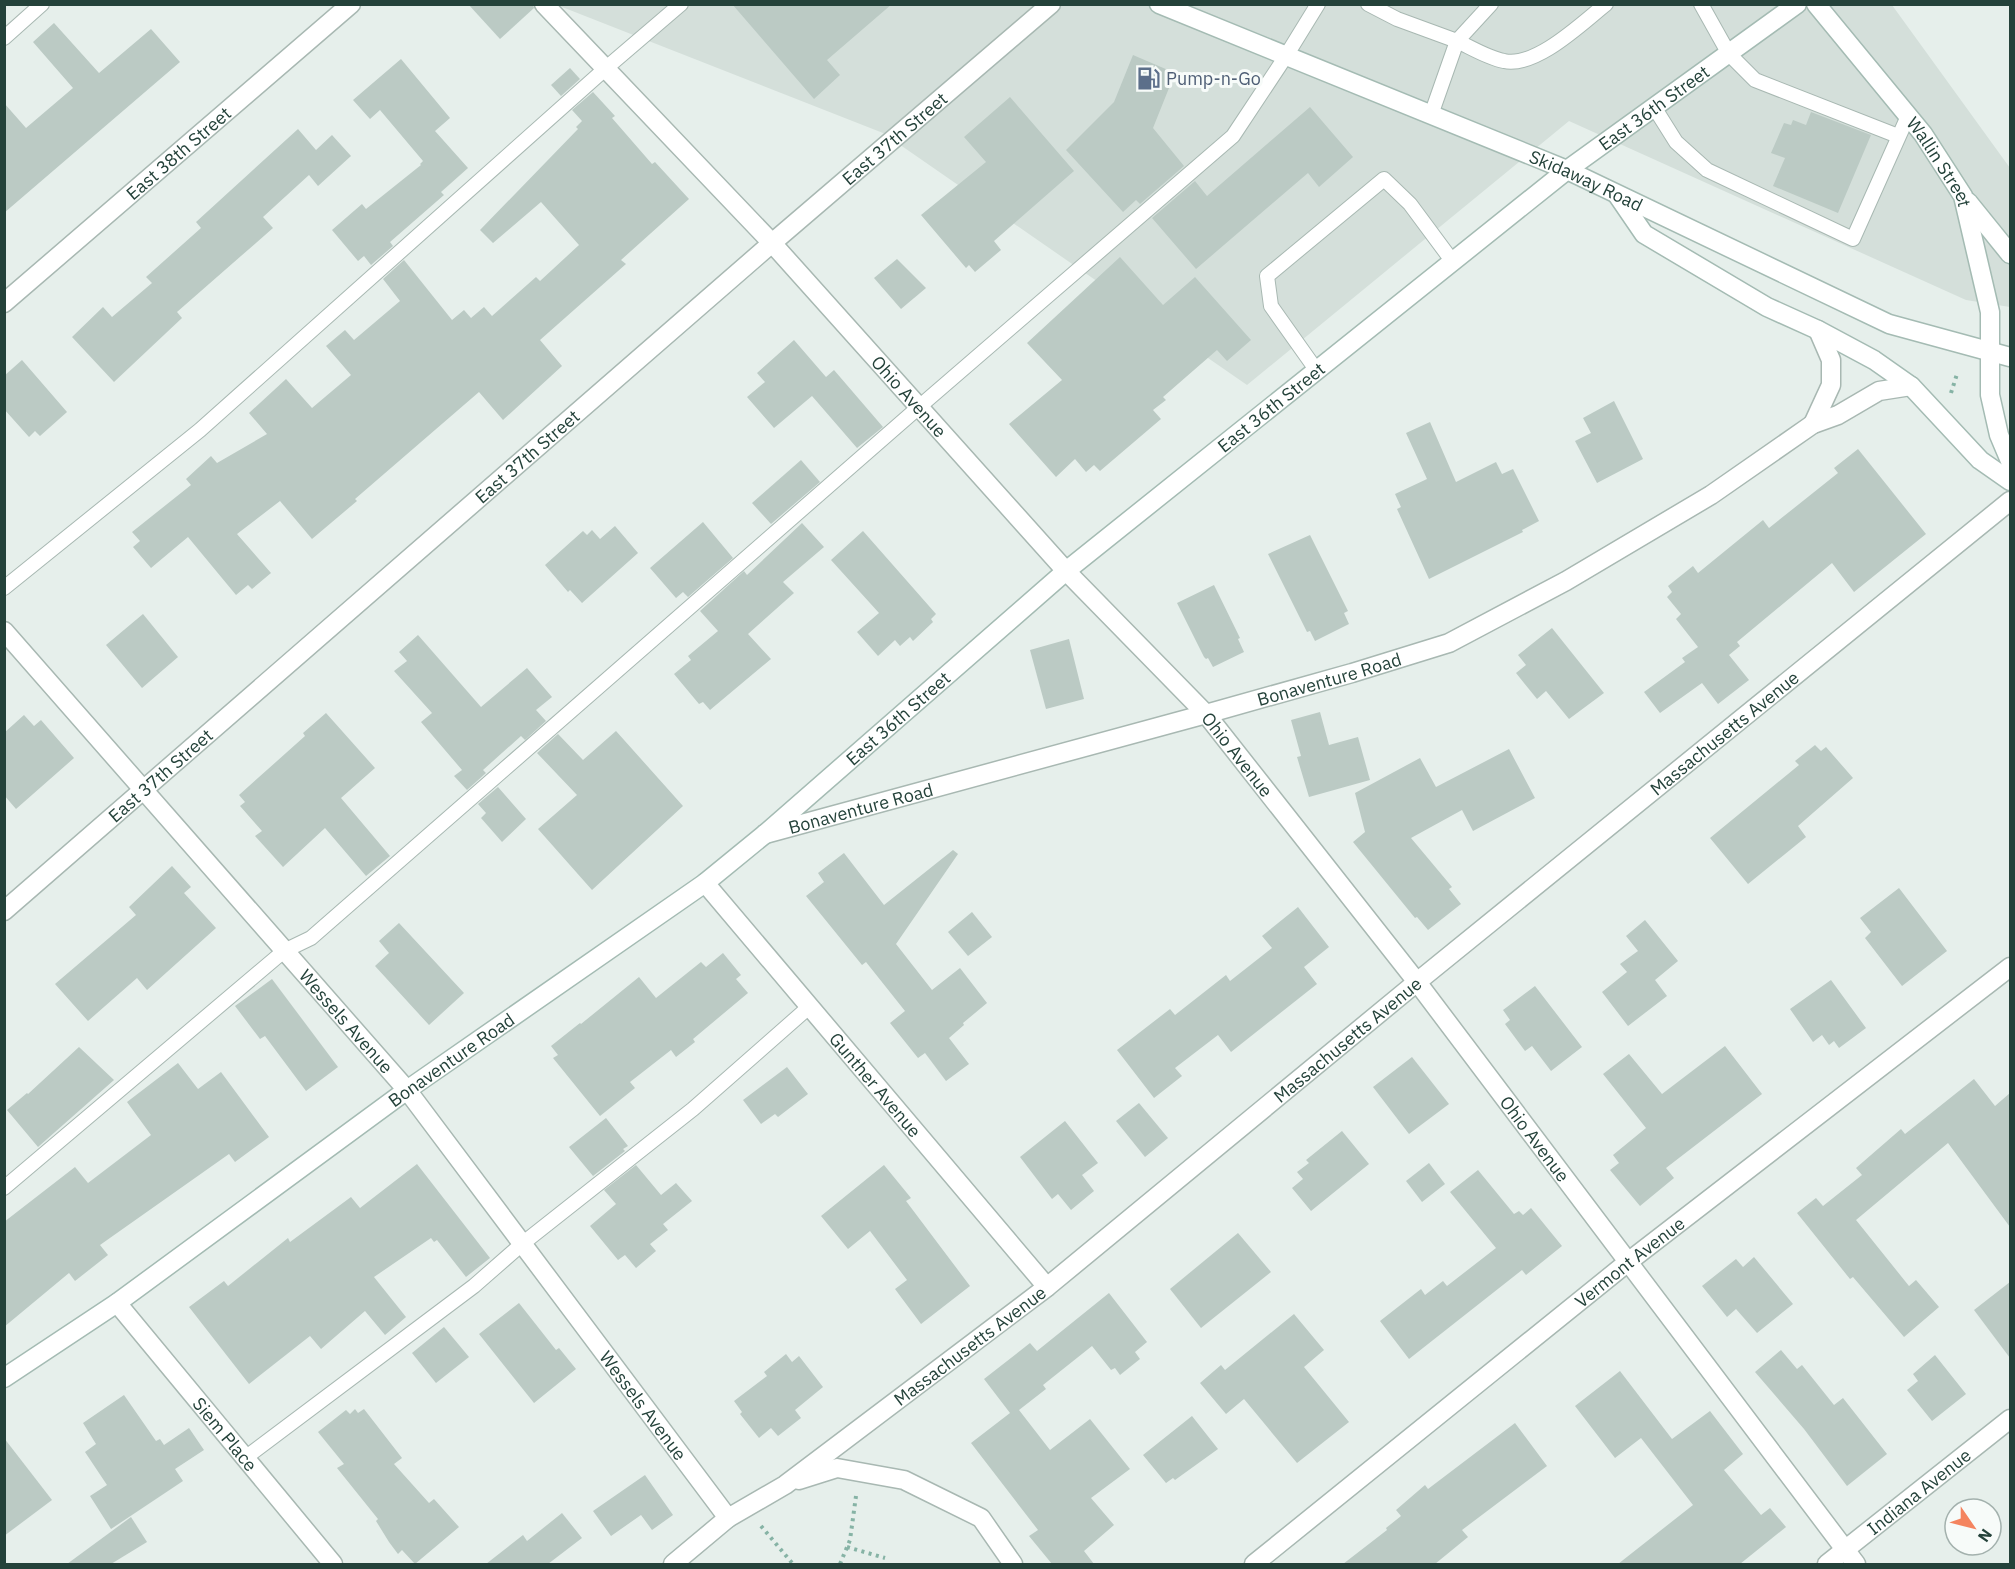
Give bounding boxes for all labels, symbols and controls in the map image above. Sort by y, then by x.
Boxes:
street label: East 36th Street [1594,60,1714,155]
fuel station icon: Pump-n-Go [1135,65,1161,91]
place label: Pump-n-Go [1166,67,1261,90]
street label: East 37th Street [837,87,952,190]
street label: East 38th Street [121,101,235,204]
street label: Wallin Street [1902,112,1977,209]
street label: Skidaway Road [1526,144,1647,216]
street label: Ohio Avenue [867,351,952,442]
street label: East 36th Street [1213,357,1329,457]
street label: East 37th Street [470,404,584,508]
street label: Bonaventure Road [1254,647,1404,711]
street label: East 36th Street [841,666,955,770]
street label: Massachusetts Avenue [1645,666,1803,800]
street label: Ohio Avenue [1197,707,1278,801]
street label: East 37th Street [103,723,217,827]
street label: Bonaventure Road [786,777,935,839]
street label: Wessels Avenue [295,964,398,1078]
street label: Massachusetts Avenue [1268,972,1426,1107]
street label: Bonaventure Road [383,1007,519,1112]
street label: Gunther Avenue [825,1027,927,1142]
street label: Ohio Avenue [1495,1091,1575,1186]
street label: Vermont Avenue [1570,1211,1689,1312]
street label: Massachusetts Avenue [889,1280,1051,1410]
street label: Wessels Avenue [595,1346,692,1465]
street label: Siem Place [188,1392,263,1476]
street label: Indiana Avenue [1862,1443,1975,1540]
north arrow [1943,1497,2003,1557]
text: N [1974,1525,1997,1546]

